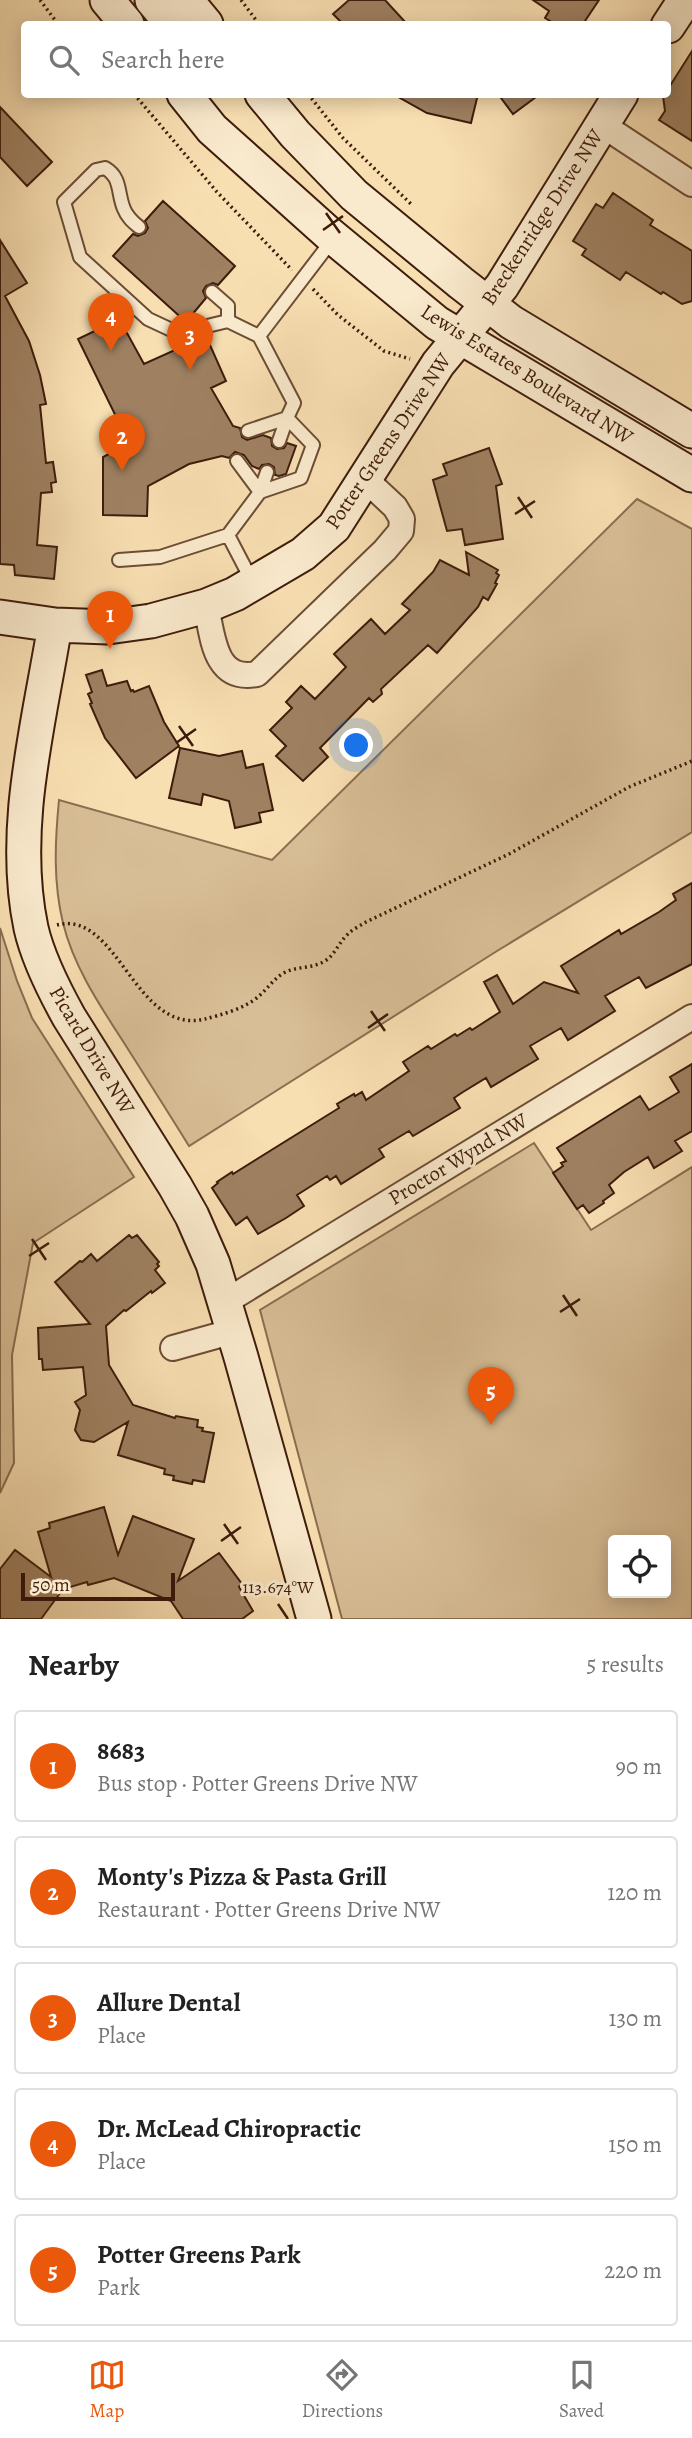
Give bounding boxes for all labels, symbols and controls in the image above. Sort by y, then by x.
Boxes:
search box [21,21,671,98]
icon: search [45,41,83,79]
text: Search here [101,42,225,77]
street label: Breckenridge Drive NW [475,123,610,310]
pin: 4 [88,293,134,351]
street label: Lewis Estates Boulevard NW [416,297,639,451]
pin: 3 [167,312,213,370]
street label: Potter Greens Drive NW [319,347,458,535]
pin: 2 [99,413,145,471]
pin: 1 [87,591,133,649]
your location [339,728,373,762]
street label: Picard Drive NW [43,981,142,1120]
street label: Proctor Wynd NW [383,1106,533,1212]
pin: 5 [468,1367,514,1425]
map controls [608,1535,671,1598]
button: locate [608,1535,671,1598]
scale bar [21,1570,175,1602]
text: 50 m [32,1572,70,1598]
text: 113.674°W [242,1575,314,1599]
text: Nearby [28,1645,119,1685]
text: 5 results [587,1649,664,1680]
text: 8683 [97,1733,145,1768]
text: 1 [49,1751,57,1782]
text: 90 m [616,1751,662,1782]
text: Bus stop · Potter Greens Drive NW [97,1768,418,1799]
text: Monty's Pizza & Pasta Grill [97,1859,387,1894]
text: 2 [47,1877,59,1908]
text: 120 m [607,1877,662,1908]
text: Restaurant · Potter Greens Drive NW [97,1894,440,1925]
text: Allure Dental [97,1985,241,2020]
text: 3 [48,2003,58,2034]
text: 130 m [609,2003,662,2034]
text: Place [97,2020,146,2051]
text: Dr. McLead Chiropractic [97,2111,361,2146]
text: 4 [48,2129,58,2160]
text: 150 m [608,2129,662,2160]
text: Place [97,2146,146,2177]
text: Potter Greens Park [97,2237,301,2272]
text: 5 [48,2255,58,2286]
text: 220 m [604,2255,662,2286]
text: Park [97,2272,140,2303]
tab: Map [88,2356,126,2424]
tab: Directions [302,2356,383,2424]
tab: Saved [559,2356,604,2424]

